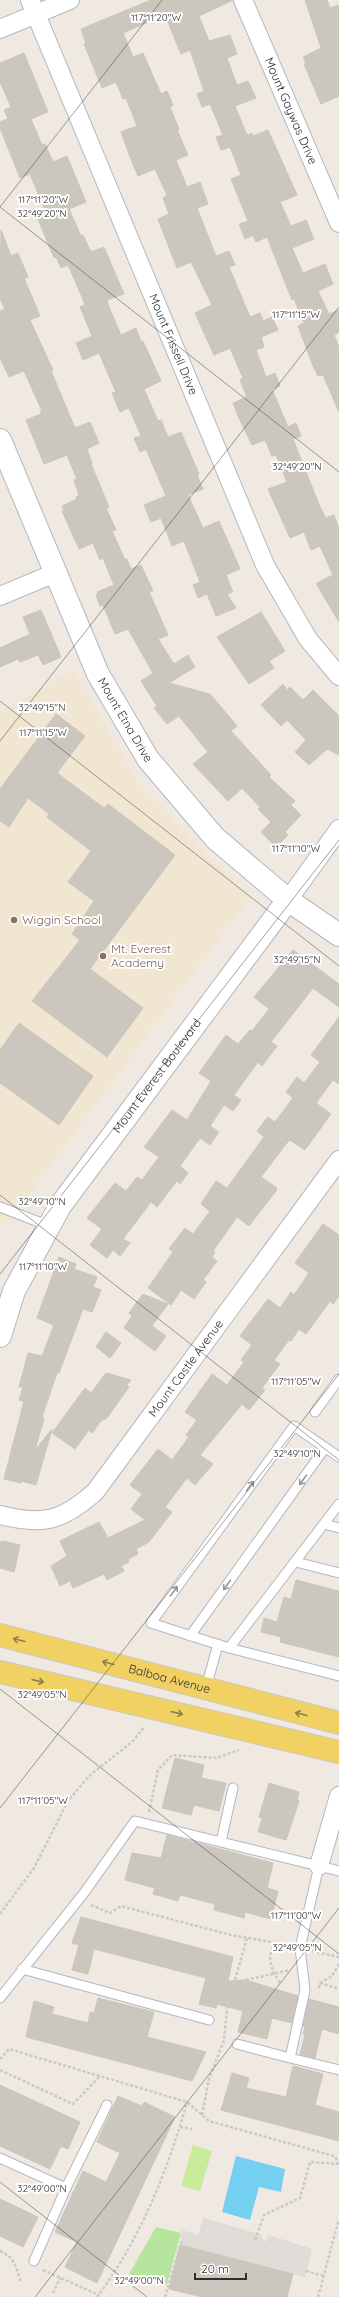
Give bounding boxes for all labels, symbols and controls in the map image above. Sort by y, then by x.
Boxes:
text: 117°11'20"W [131,11,181,24]
street label: Mount Gaywas Drive [262,55,321,167]
text: 117°11'20"W [18,193,68,206]
text: 32°49'20"N [17,207,67,220]
street label: Mount Frissell Drive [146,291,201,397]
text: 117°11'15"W [272,308,320,321]
text: 32°49'20"N [272,460,322,473]
street label: Mount Etna Drive [95,675,156,765]
text: 32°49'15"N [19,701,65,714]
text: 117°11'15"W [19,726,67,739]
text: 117°11'10"W [272,842,320,855]
place label: Wiggin School [22,912,101,927]
marker: Wiggin School [9,915,19,925]
place label: Mt. Everest Academy [111,941,171,970]
marker: Mt. Everest Academy [98,951,108,961]
text: 32°49'15"N [274,953,320,966]
street label: Mount Everest Boulevard [109,1016,204,1136]
text: 32°49'10"N [18,1195,66,1208]
text: 117°11'10"W [19,1260,67,1273]
street label: Mount Castle Avenue [145,1316,226,1420]
text: 117°11'05"W [271,1375,321,1388]
text: 32°49'10"N [273,1447,321,1460]
one-way arrow [299,1474,307,1485]
one-way arrow [246,1481,254,1492]
one-way arrow [223,1579,231,1590]
one-way arrow [170,1586,178,1597]
one-way arrow [12,1636,25,1643]
one-way arrow [102,1659,115,1666]
street label: Balboa Avenue [127,1661,212,1696]
one-way arrow [31,1678,44,1686]
text: 32°49'05"N [17,1688,67,1701]
one-way arrow [295,1709,308,1717]
one-way arrow [170,1710,183,1718]
text: 117°11'05"W [18,1794,68,1807]
text: 117°11'00"W [271,1909,322,1922]
text: 32°49'05"N [272,1941,322,1954]
text: 32°49'00"N [17,2182,67,2195]
scale bar [195,2255,246,2281]
text: 20 m [201,2261,229,2276]
text: 32°49'00"N [114,2274,164,2287]

